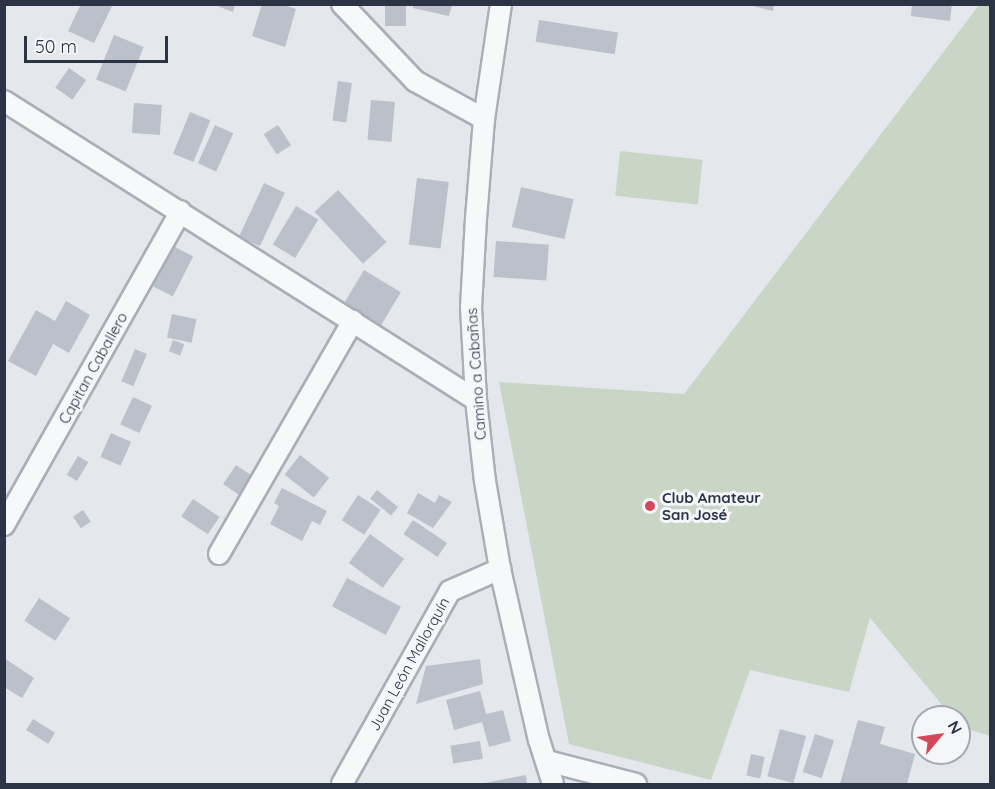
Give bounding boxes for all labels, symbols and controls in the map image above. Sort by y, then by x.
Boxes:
scale bar [27,24,171,62]
text: 50 m [35,35,77,58]
street label: Camino a Cabañas [462,307,490,441]
street label: Capitan Caballero [55,309,131,427]
place label: Club Amateur San José [662,488,761,523]
marker: Club Amateur San José [643,499,657,513]
street label: Juan León Mallorquín [365,594,453,734]
north arrow [911,705,971,765]
text: N [943,717,967,737]

